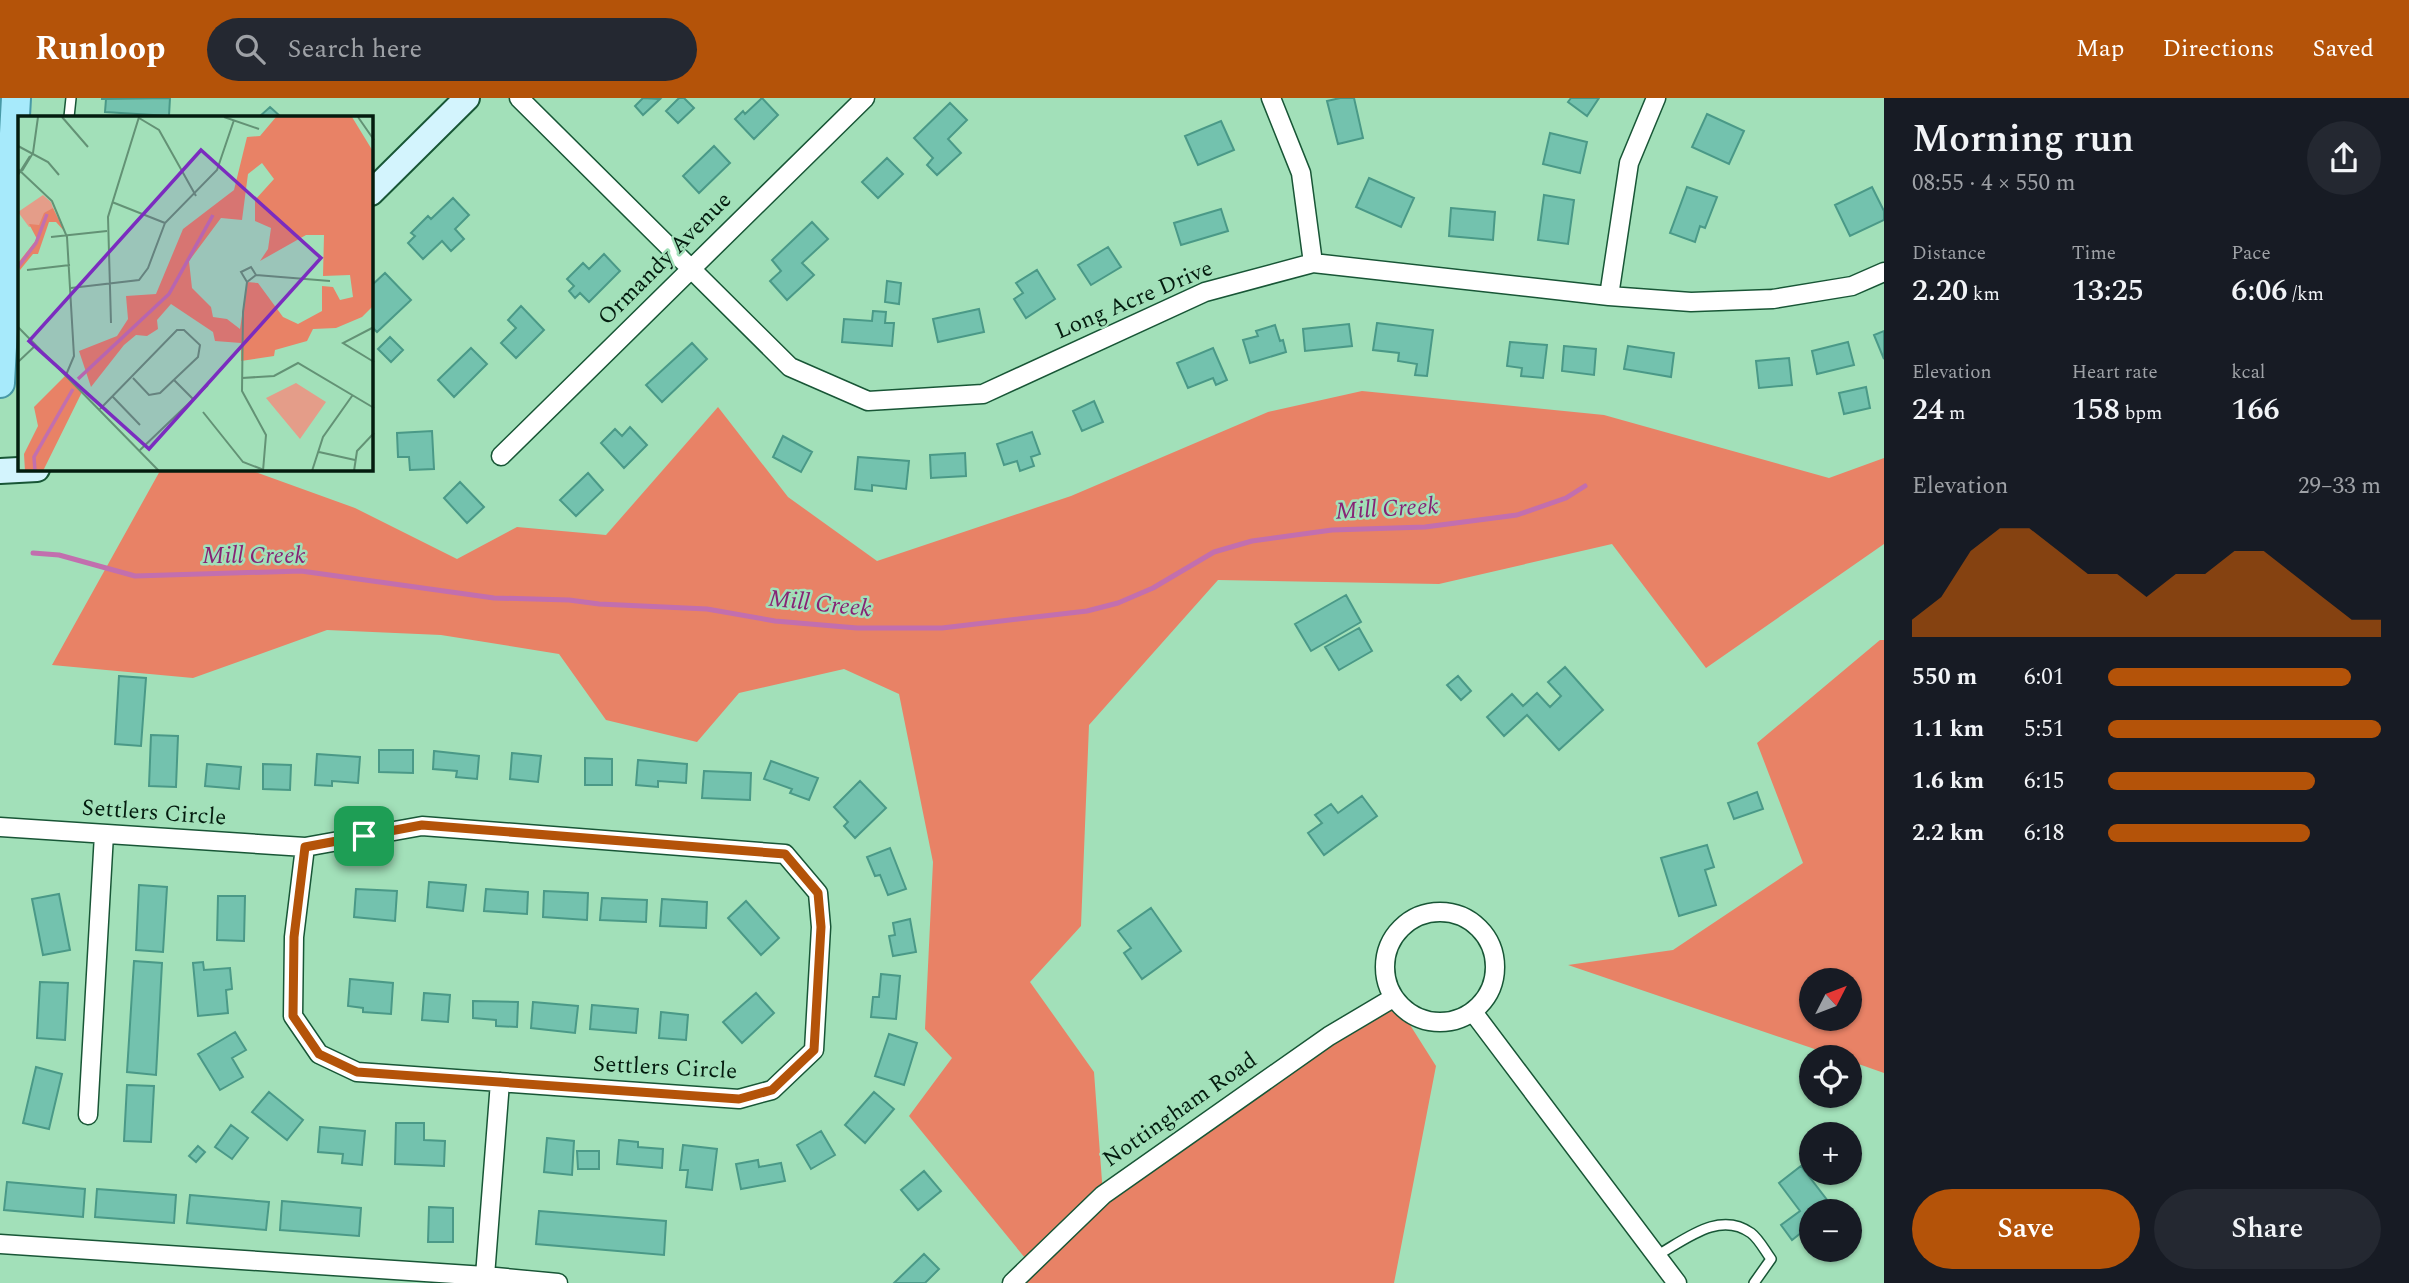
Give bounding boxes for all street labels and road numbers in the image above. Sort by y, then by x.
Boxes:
street label: Ormandy Avenue [590,184,740,334]
street label: Long Acre Drive [1050,251,1218,349]
street label: Settlers Circle [81,790,227,836]
street label: Nottingham Road [1096,1043,1265,1176]
street label: Settlers Circle [592,1047,738,1089]

